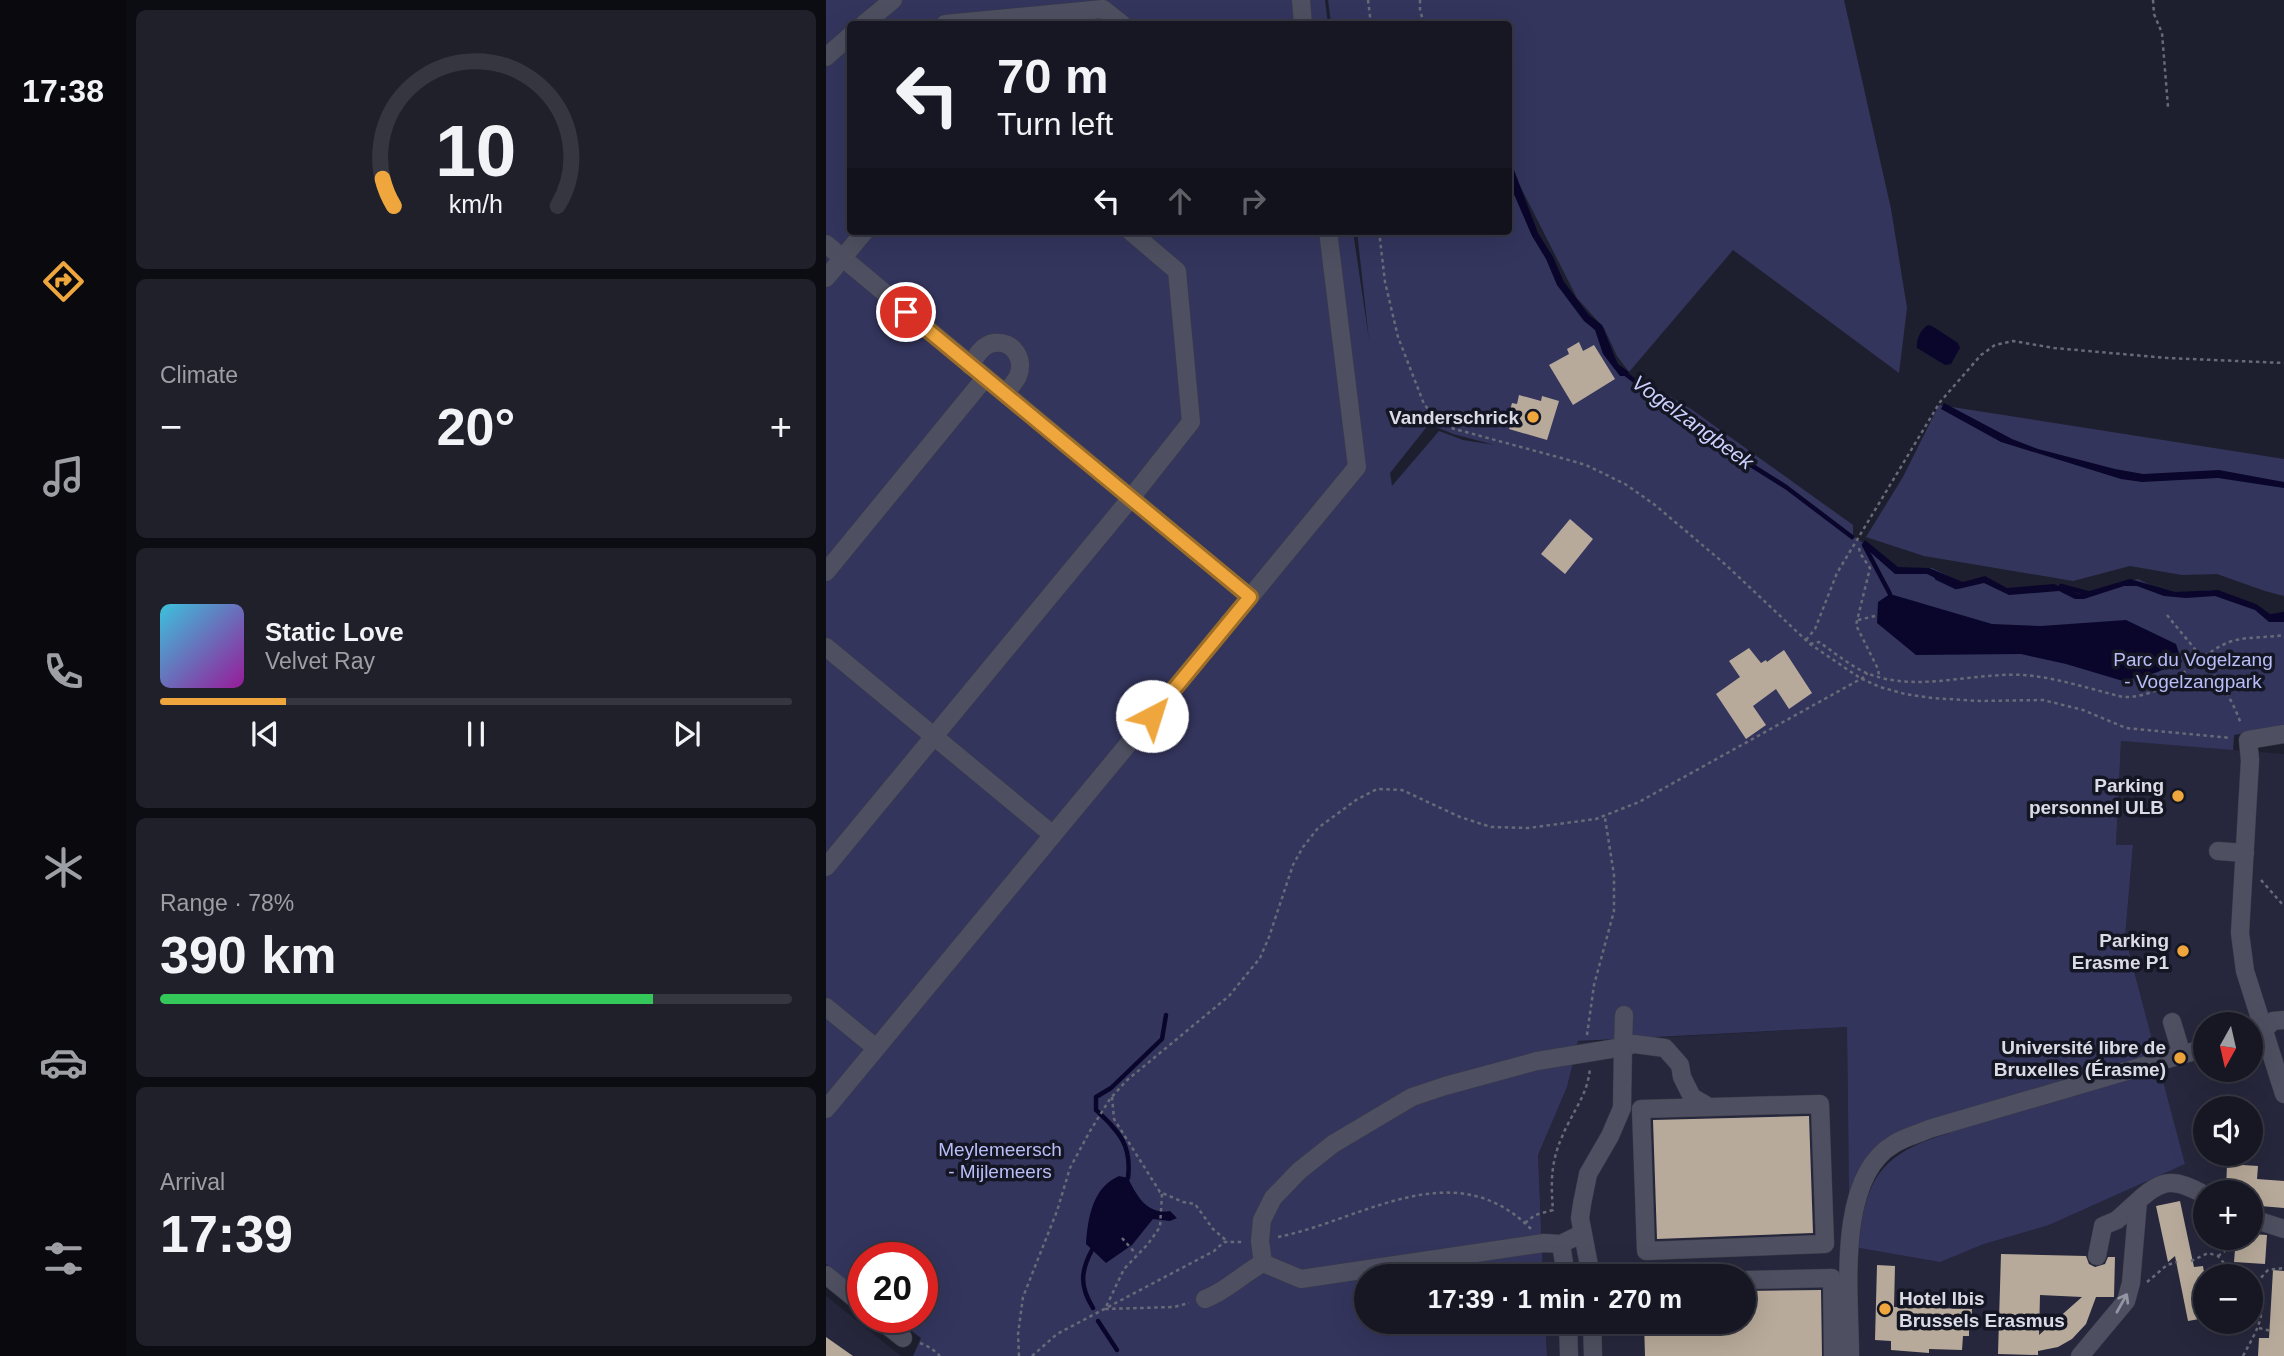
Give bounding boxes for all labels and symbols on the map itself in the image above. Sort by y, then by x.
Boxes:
pin [876,282,936,342]
water label: Vogelzangbeek [1628,370,1759,475]
place label: Vanderschrick [1389,407,1519,428]
marker: Vanderschrick [1525,409,1541,425]
park label: Parc du Vogelzang - Vogelzangpark [2113,649,2273,692]
position arrow [1115,679,1189,753]
place label: Parking personnel ULB [2029,775,2164,818]
marker: Parking personnel ULB [2170,788,2186,804]
place label: Parking Erasme P1 [2072,930,2169,973]
marker: Parking Erasme P1 [2175,943,2191,959]
north arrow [2193,1012,2263,1082]
place label: Université libre de Bruxelles (Érasme) [1994,1037,2166,1080]
marker: Université libre de Bruxelles (Érasme) [2172,1050,2188,1066]
park label: Meylemeersch - Mijlemeers [938,1139,1062,1182]
speed limit sign: 20 [847,1242,938,1333]
place label: Hotel Ibis Brussels Erasmus [1899,1288,2065,1331]
one-way arrow [2116,1293,2130,1314]
marker: Hotel Ibis Brussels Erasmus [1877,1301,1893,1317]

